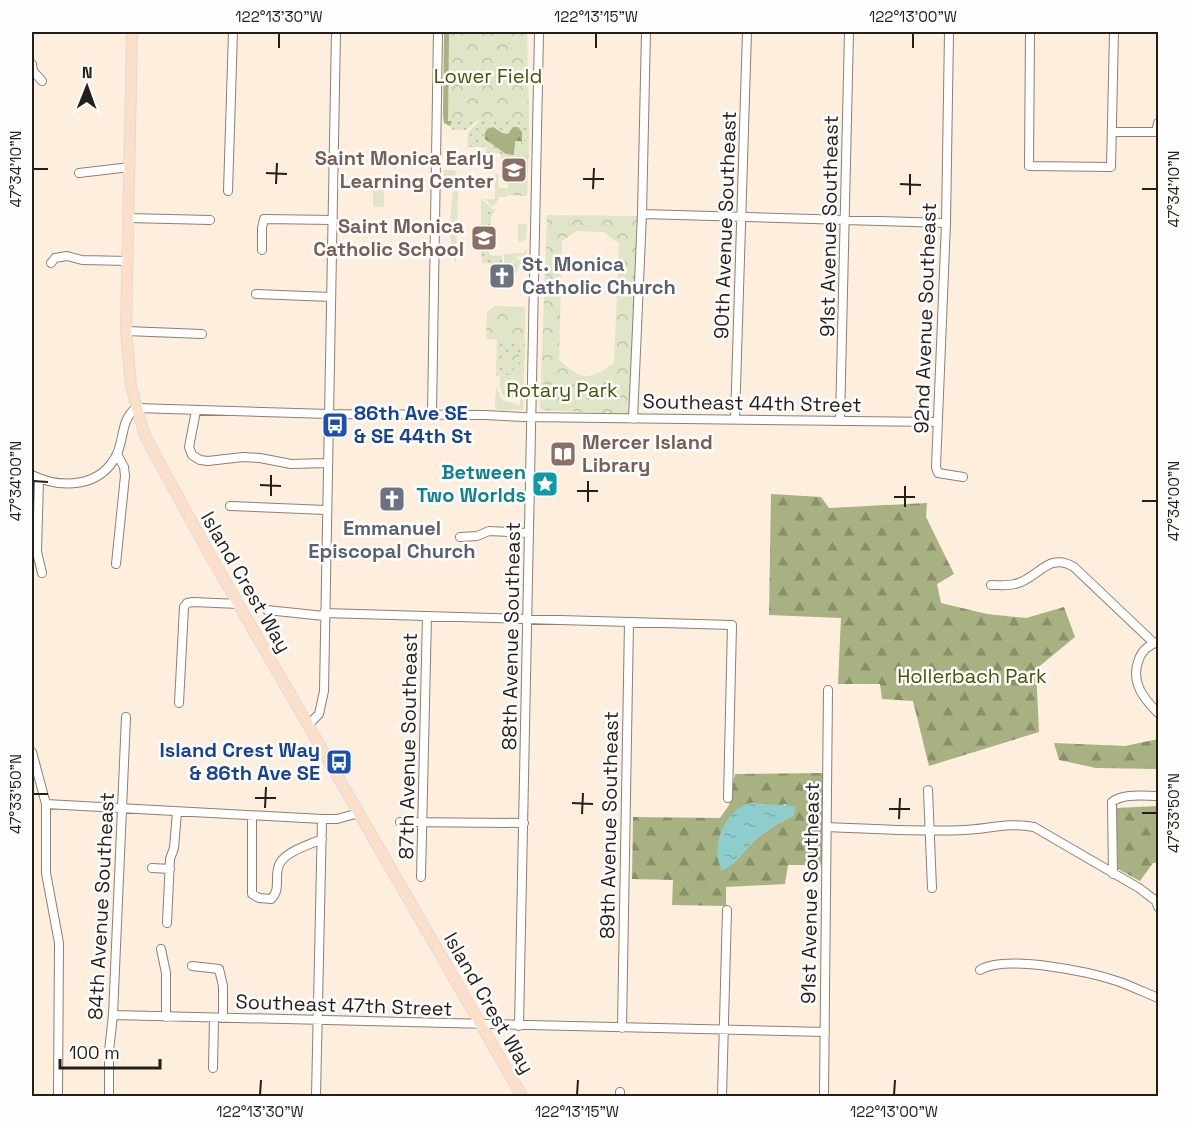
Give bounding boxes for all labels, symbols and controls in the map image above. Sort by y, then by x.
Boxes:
text: 122°13'30"W [235,7,323,26]
text: 122°13'15"W [554,7,638,26]
text: 122°13'00"W [869,7,957,26]
north arrow [57,57,117,117]
text: N [82,62,93,83]
park label: Lower Field [434,63,542,89]
street label: 90th Avenue Southeast [708,110,742,340]
street label: 91st Avenue Southeast [814,115,844,337]
text: 47°34'10"N [6,131,25,207]
place label: Saint Monica Early Learning Center [315,145,494,194]
text: 47°34'10"N [1164,151,1183,227]
school or university icon: Saint Monica Early Learning Center [499,155,529,185]
street label: 92nd Avenue Southeast [908,202,942,434]
place label: Saint Monica Catholic School [313,213,464,262]
school or university icon: Saint Monica Catholic School [469,223,499,253]
place label: St. Monica Catholic Church [522,251,676,300]
church icon: St. Monica Catholic Church [487,261,517,291]
park label: Rotary Park [506,377,618,403]
street label: Southeast 44th Street [642,388,862,418]
place label: 86th Ave SE & SE 44th St [354,400,472,449]
bus stop icon: 86th Ave SE & SE 44th St [320,410,350,440]
place label: Mercer Island Library [582,429,713,478]
library icon: Mercer Island Library [548,439,578,469]
text: 47°34'00"N [6,441,25,521]
place label: Between Two Worlds [416,459,526,508]
text: 47°34'00"N [1164,461,1183,541]
place icon: Between Two Worlds [530,469,560,499]
church icon: Emmanuel Episcopal Church [377,484,407,514]
street label: Island Crest Way [195,507,297,657]
place label: Emmanuel Episcopal Church [308,515,476,564]
street label: 88th Avenue Southeast [496,522,526,750]
street label: 87th Avenue Southeast [393,632,423,860]
park label: Hollerbach Park [897,663,1047,689]
street label: 89th Avenue Southeast [594,711,624,939]
place label: Island Crest Way & 86th Ave SE [159,737,320,786]
bus stop icon: Island Crest Way & 86th Ave SE [324,747,354,777]
text: 47°33'50"N [6,754,25,834]
text: 47°33'50"N [1164,773,1183,853]
street label: 91st Avenue Southeast [795,782,825,1004]
street label: 84th Avenue Southeast [82,791,120,1021]
street label: Island Crest Way [438,928,540,1078]
street label: Southeast 47th Street [235,988,453,1022]
scale bar [60,1032,160,1070]
text: 100 m [69,1041,120,1064]
text: 122°13'30"W [216,1102,304,1121]
text: 122°13'15"W [535,1102,619,1121]
text: 122°13'00"W [850,1102,938,1121]

